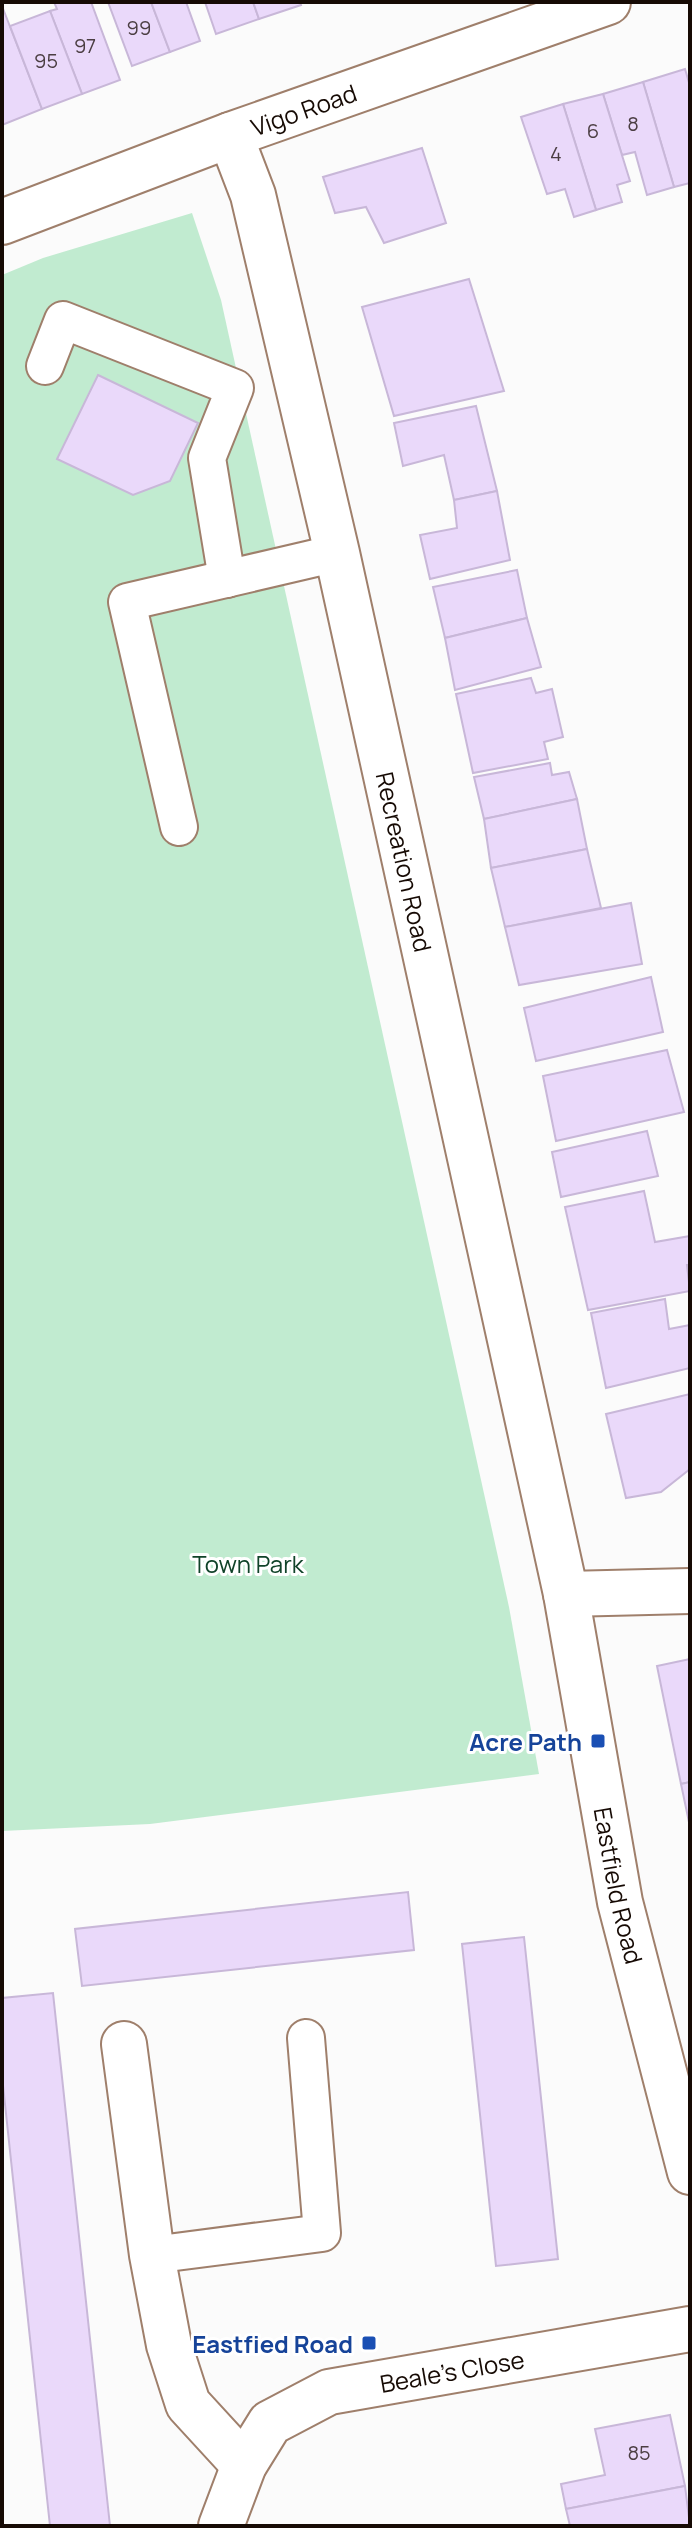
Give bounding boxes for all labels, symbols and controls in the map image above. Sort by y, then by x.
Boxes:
house number: 99 [127,14,151,41]
house number: 97 [74,32,96,59]
house number: 95 [34,47,58,74]
street label: Vigo Road [246,75,361,143]
house number: 8 [627,110,639,137]
house number: 6 [587,117,599,144]
house number: 4 [550,140,562,167]
street label: Recreation Road [369,769,441,955]
park label: Town Park [192,1547,305,1580]
place label: Acre Path [469,1725,582,1758]
marker: Acre Path [589,1732,607,1750]
street label: Eastfield Road [587,1804,652,1967]
place label: Eastfied Road [192,2327,353,2360]
marker: Eastfied Road [360,2334,378,2352]
street label: Beale's Close [377,2342,527,2399]
house number: 85 [627,2439,651,2466]

